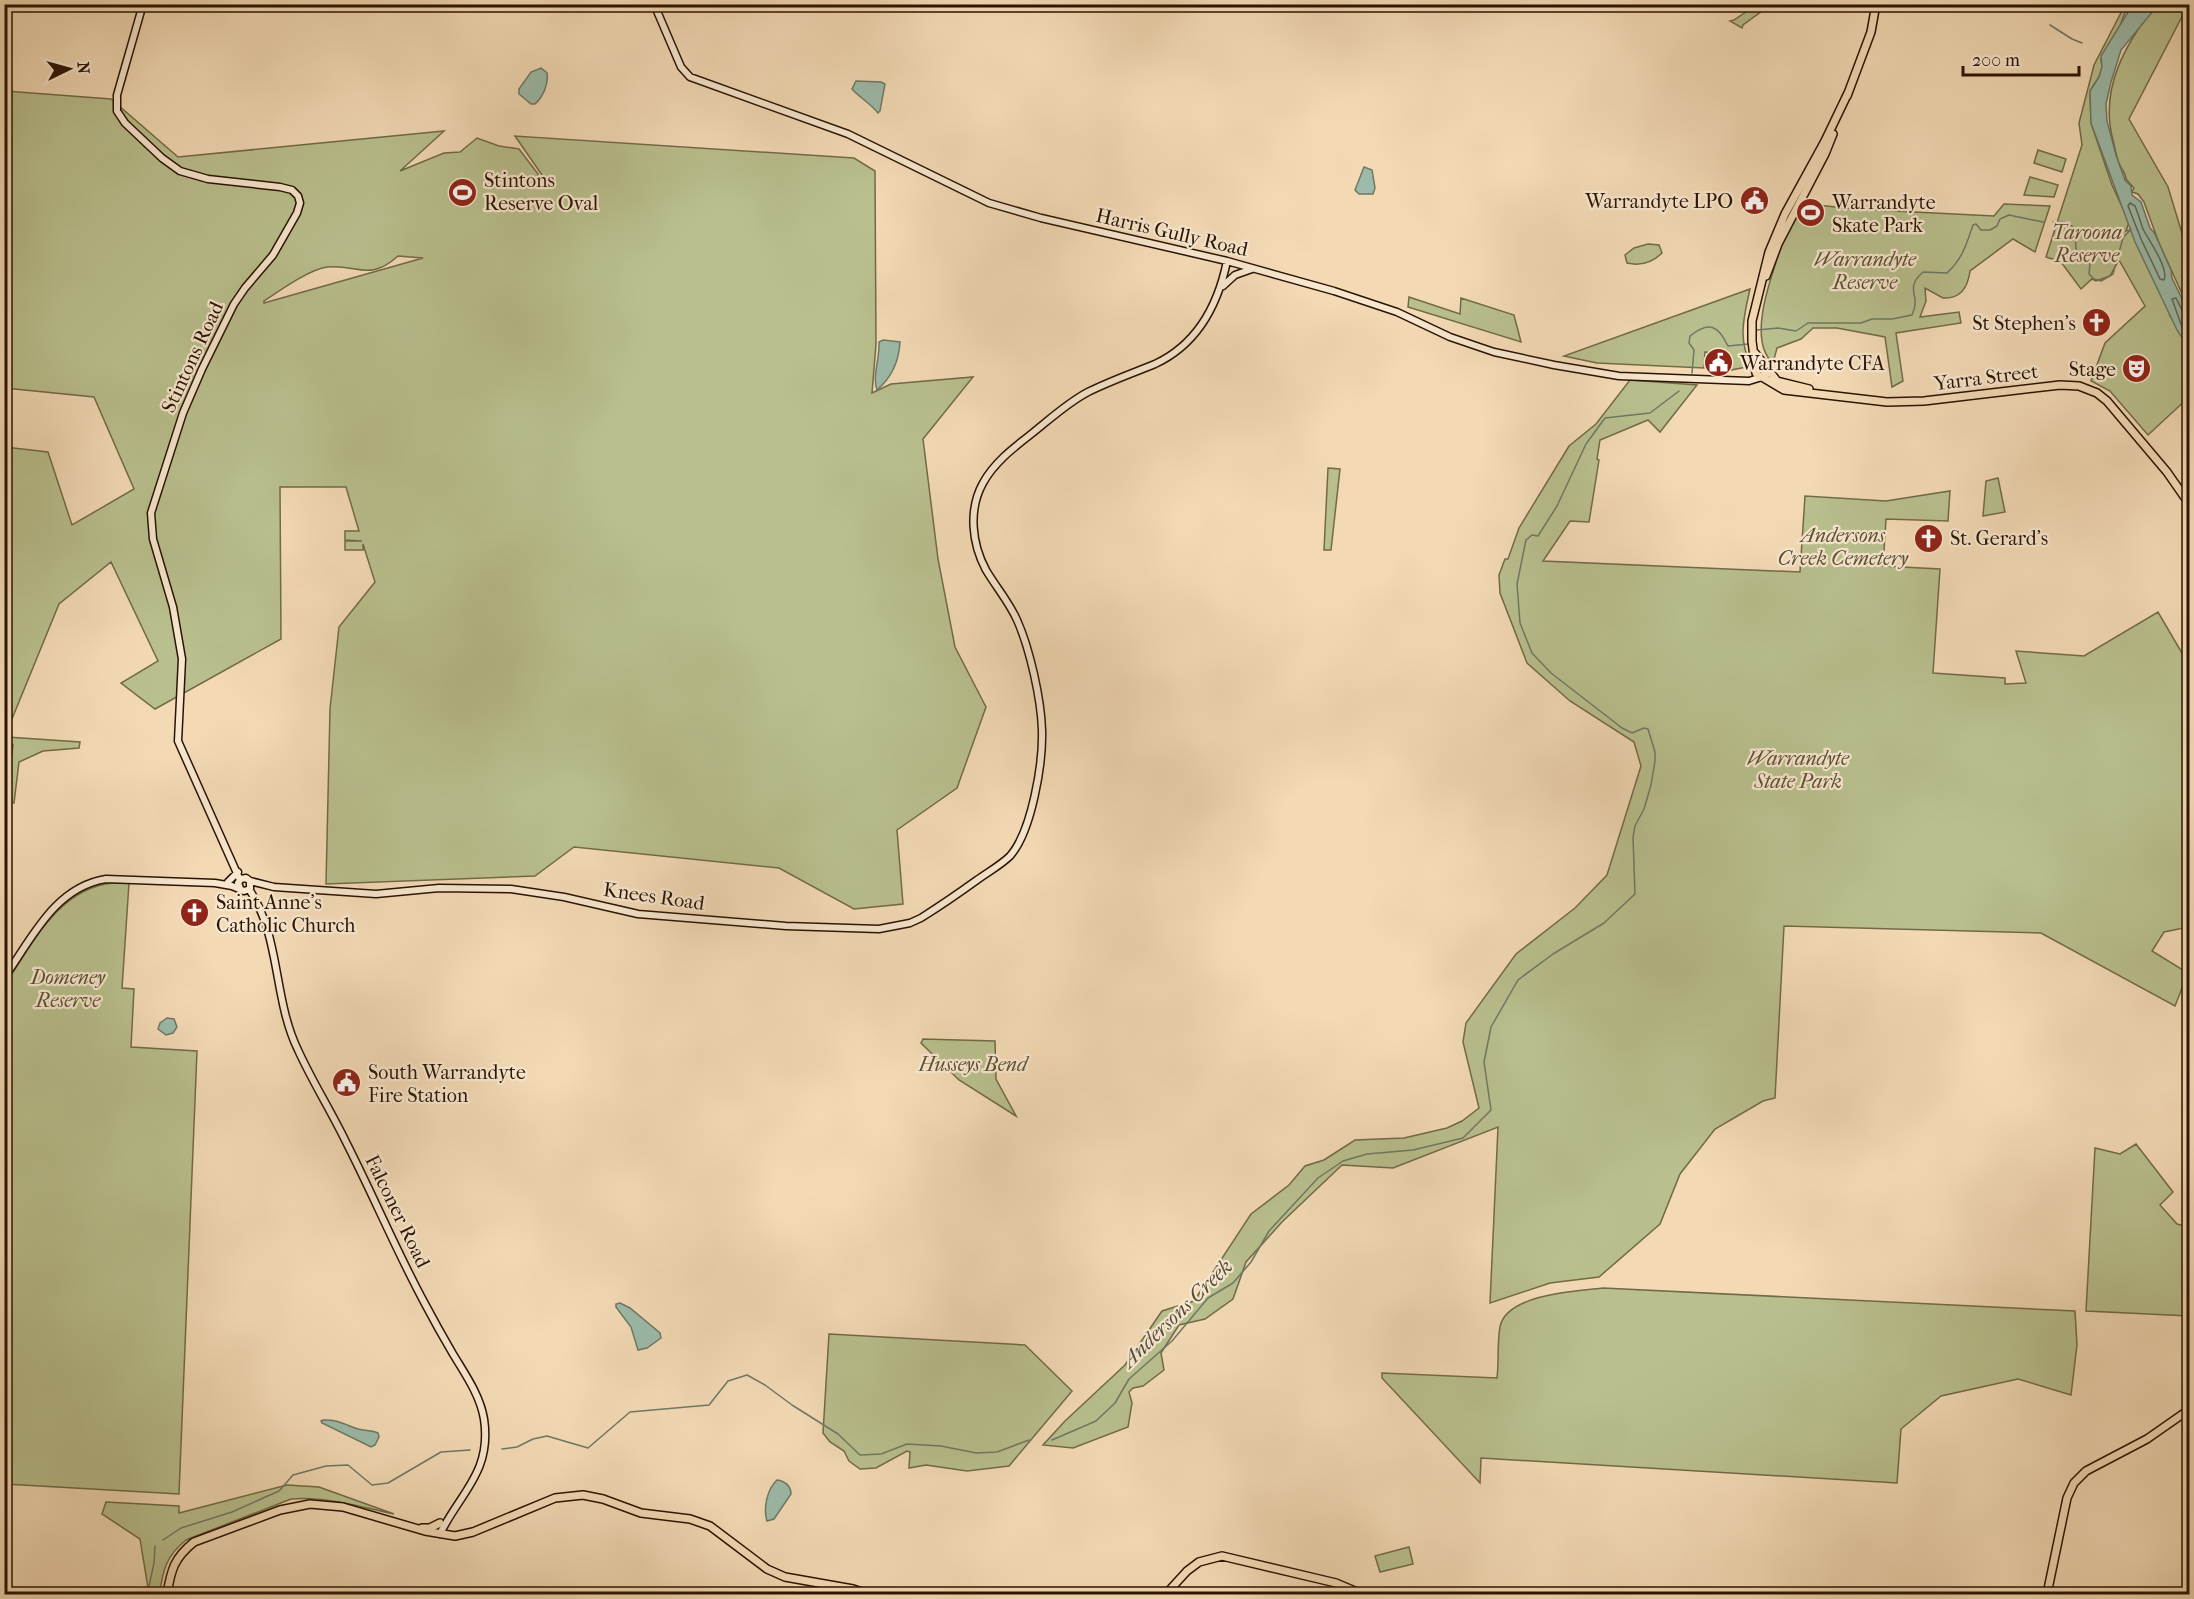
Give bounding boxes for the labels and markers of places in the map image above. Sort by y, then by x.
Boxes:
place label: Stintons Reserve Oval [484,169,599,215]
sports icon: Stintons Reserve Oval [447,176,479,208]
public building icon: Warrandyte LPO [1738,185,1770,217]
place label: Warrandyte LPO [1584,190,1733,213]
place label: Warrandyte Skate Park [1831,191,1936,237]
sports icon: Warrandyte Skate Park [1795,197,1827,229]
church icon: St Stephen's [2081,307,2113,339]
place label: St Stephen's [1972,312,2076,335]
public building icon: Warrandyte CFA [1703,347,1735,379]
place label: Warrandyte CFA [1739,352,1886,375]
theatre icon: Stage [2121,353,2153,385]
place label: Stage [2069,358,2116,381]
church icon: St. Gerard's [1913,522,1945,554]
place label: St. Gerard's [1950,527,2048,550]
place label: Saint Anne's Catholic Church [216,891,356,937]
church icon: Saint Anne's Catholic Church [179,897,211,929]
place label: South Warrandyte Fire Station [368,1061,526,1107]
public building icon: South Warrandyte Fire Station [331,1067,363,1099]

